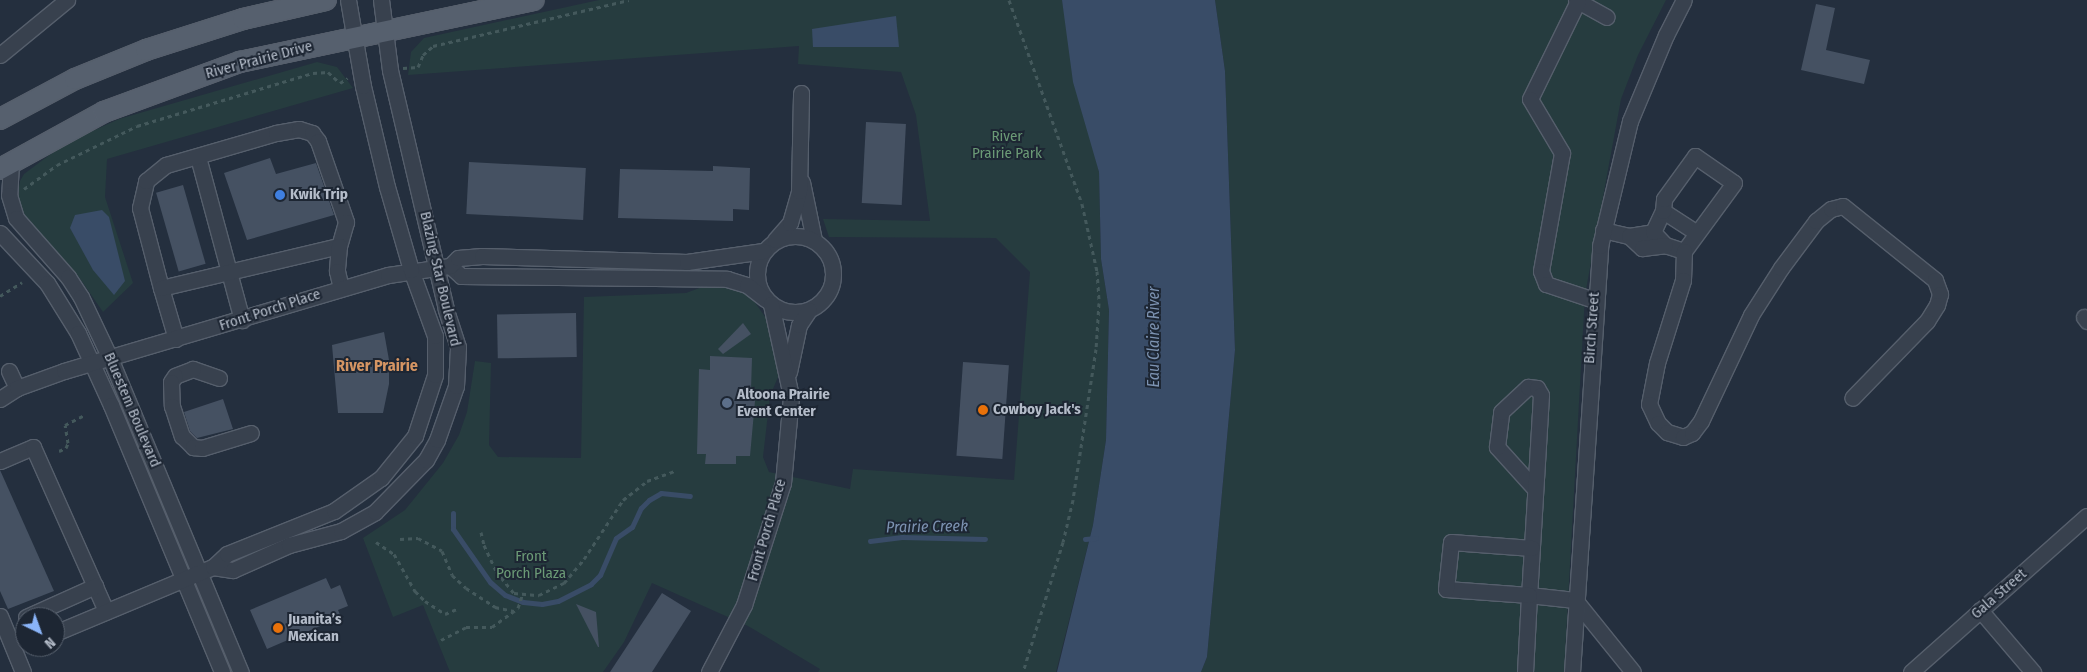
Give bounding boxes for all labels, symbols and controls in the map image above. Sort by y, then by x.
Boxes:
street label: River Prairie Drive [204,37,314,83]
park label: River Prairie Park [972,127,1042,162]
place label: Kwik Trip [290,186,348,204]
marker: Kwik Trip [274,189,286,201]
street label: Blazing Star Boulevard [416,210,464,348]
street label: Front Porch Place [217,285,323,335]
water label: Eau Claire River [1144,286,1164,388]
street label: Birch Street [1581,292,1603,364]
street label: Bluestem Boulevard [100,350,164,470]
district label: River Prairie [336,356,418,376]
place label: Altoona Prairie Event Center [737,385,830,420]
marker: Altoona Prairie Event Center [721,397,733,409]
place label: Cowboy Jack's [993,401,1081,419]
marker: Cowboy Jack's [977,404,989,416]
street label: Front Porch Place [744,477,790,583]
water label: Prairie Creek [886,517,968,537]
park label: Front Porch Plaza [496,547,566,582]
street label: Gala Street [1968,565,2030,623]
north arrow [15,607,65,657]
place label: Juanita’s Mexican [288,610,342,645]
marker: Juanita’s Mexican [272,622,284,634]
text: N [41,634,59,652]

